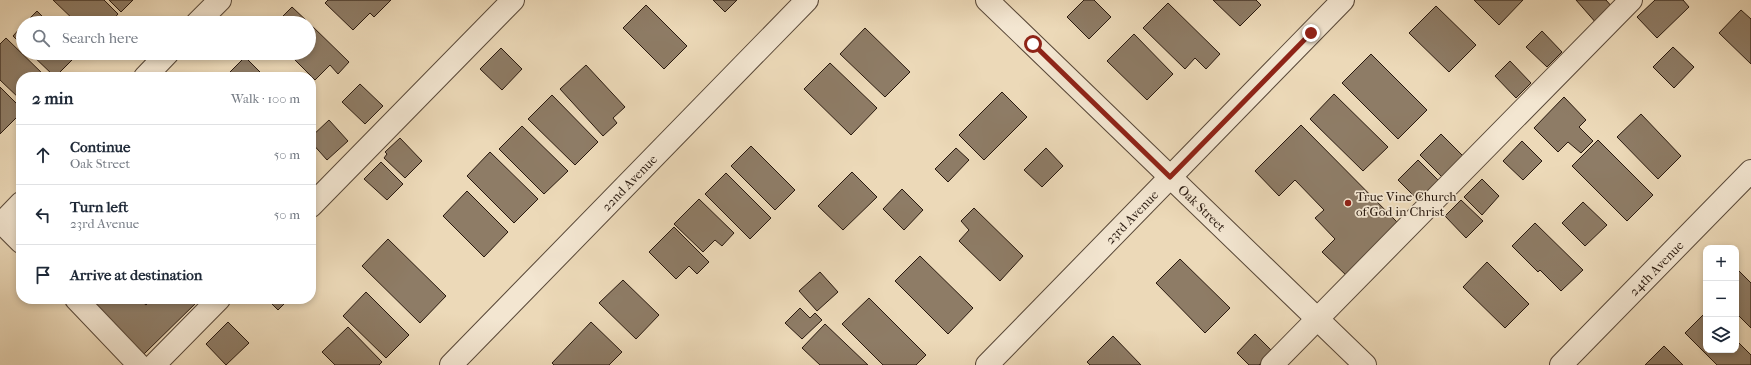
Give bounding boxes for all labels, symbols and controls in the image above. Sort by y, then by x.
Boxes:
search box [16,16,316,60]
route end [1302,24,1320,42]
icon: search [30,27,52,49]
text: Search here [62,29,138,47]
route start [1024,35,1042,53]
text: 2 min [32,88,73,108]
text: Walk · 100 m [231,91,300,106]
text: Continue [70,138,130,156]
icon: ahead [32,144,54,166]
text: 50 m [274,147,300,162]
street label: 22nd Avenue [599,151,661,214]
text: Oak Street [70,156,130,171]
street label: Oak Street [1175,182,1229,235]
street label: 23rd Avenue [1102,187,1162,247]
place label: True Vine Church of God in Christ [1356,189,1457,219]
text: Turn left [70,198,128,216]
marker: True Vine Church of God in Christ [1343,198,1353,208]
icon: left [32,204,54,226]
text: 50 m [274,207,300,222]
text: 23rd Avenue [70,216,139,231]
street label: 24th Avenue [1626,237,1687,299]
map controls [1703,245,1739,353]
button: + [1703,245,1739,281]
icon: arrive [32,264,54,286]
text: Arrive at destination [70,266,202,284]
button: − [1703,281,1739,317]
button: layers [1703,317,1739,353]

